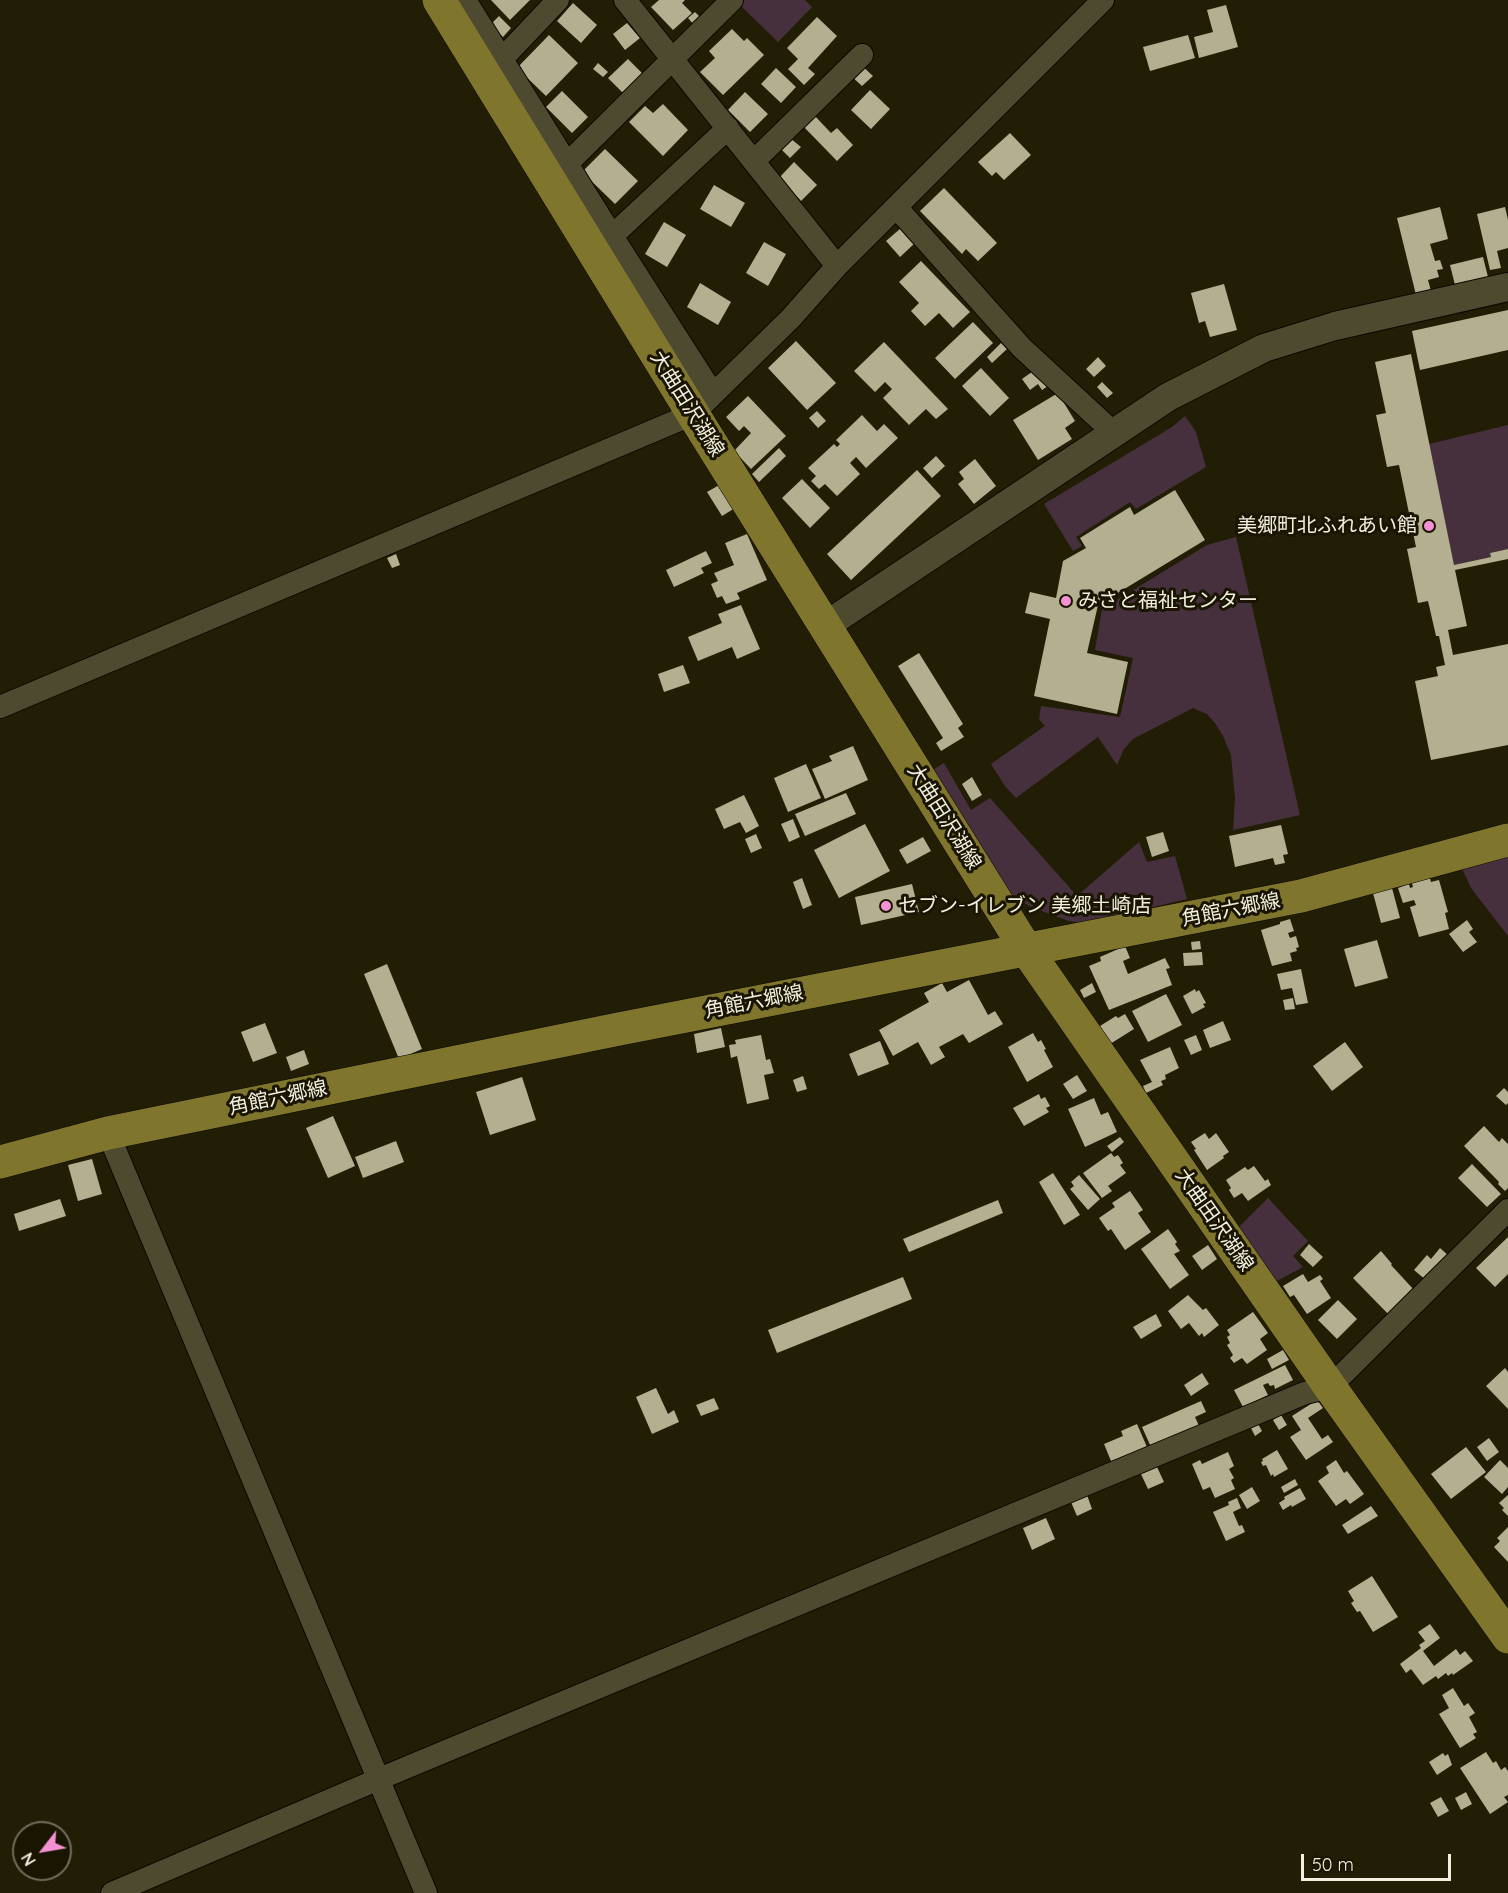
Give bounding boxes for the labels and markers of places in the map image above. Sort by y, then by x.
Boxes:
place label: 美郷町北ふれあい館 [1237,514,1417,538]
marker: 美郷町北ふれあい館 [1422,519,1436,533]
place label: みさと福祉センター [1078,589,1258,613]
marker: みさと福祉センター [1059,594,1073,608]
place label: セブン-イレブン 美郷土崎店 [898,894,1151,918]
marker: セブン-イレブン 美郷土崎店 [879,899,893,913]

